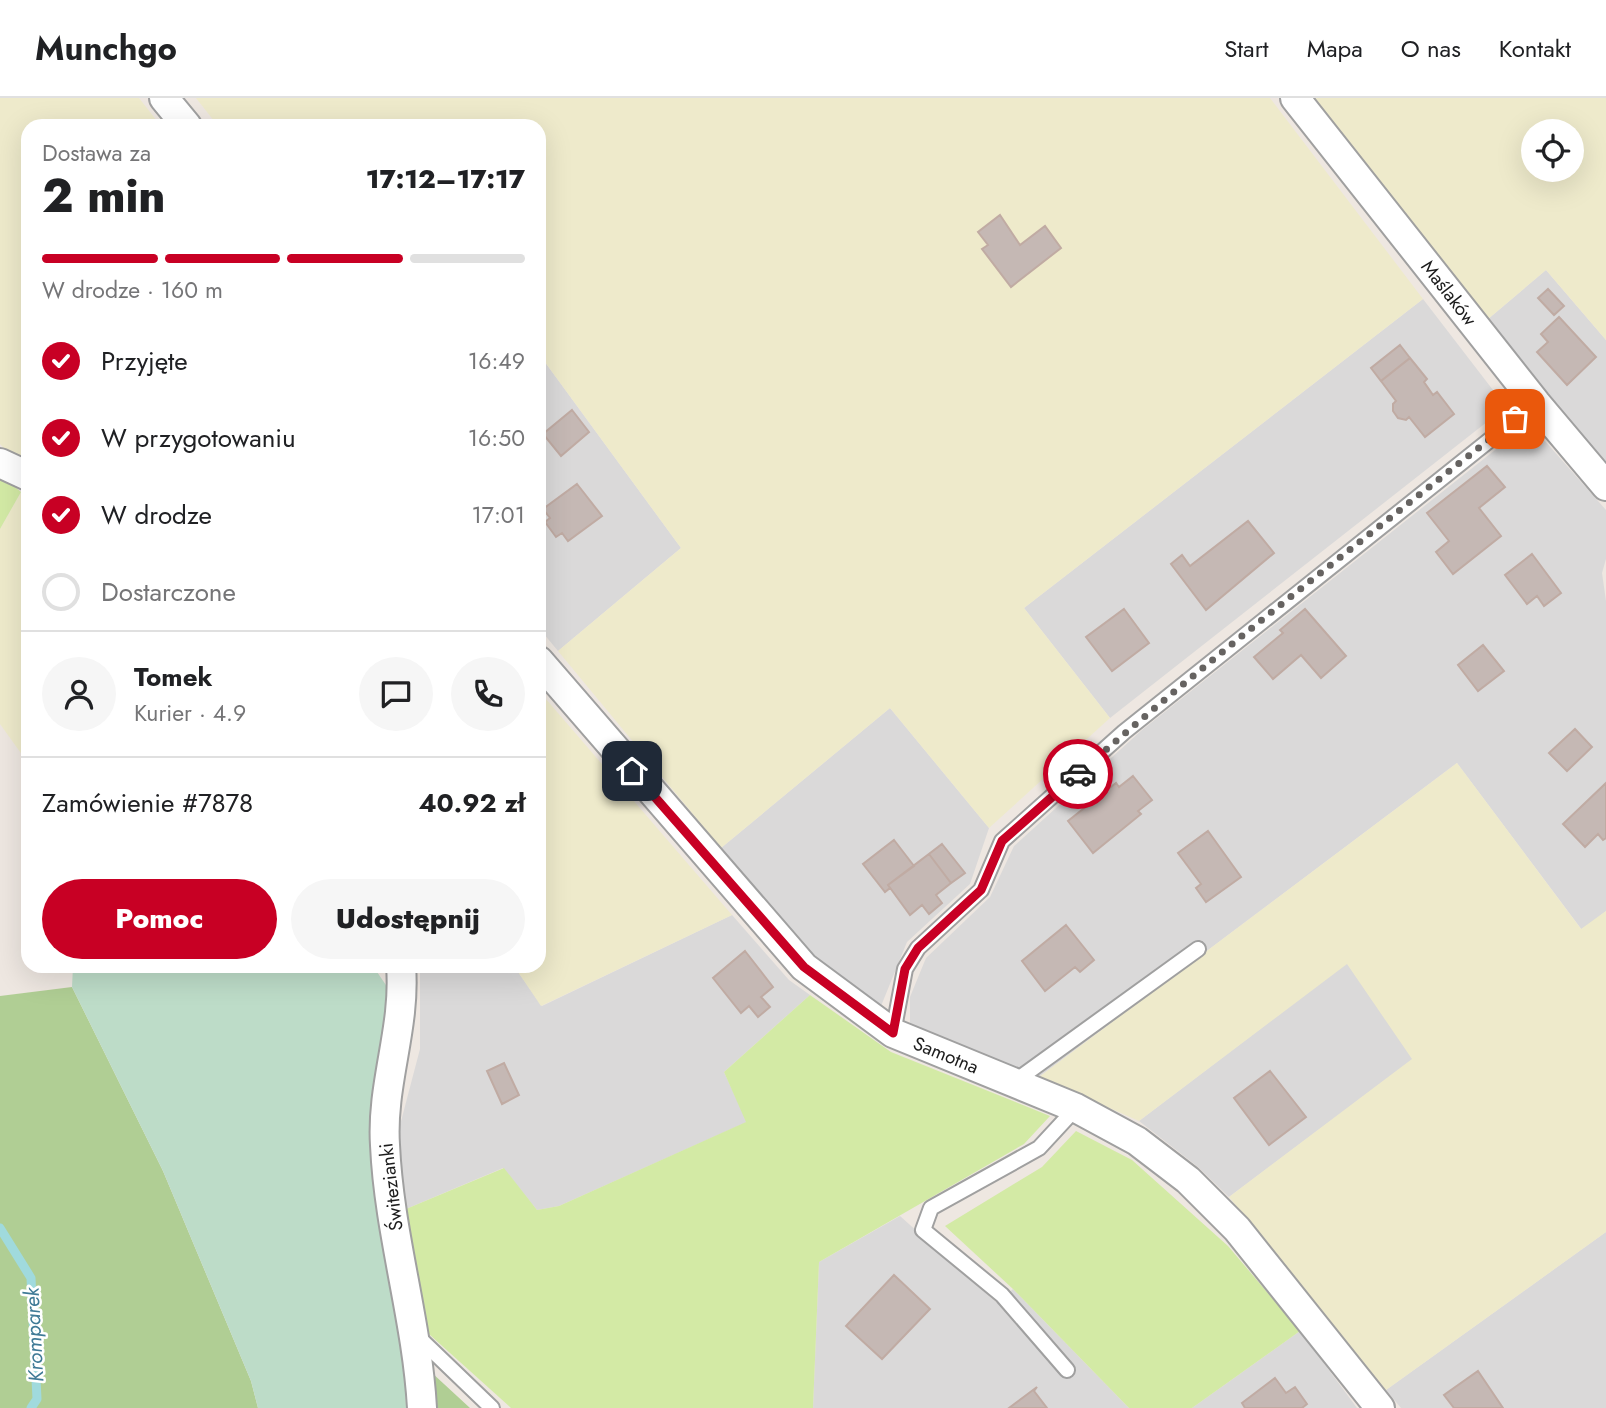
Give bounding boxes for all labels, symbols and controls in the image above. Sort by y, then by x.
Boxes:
text: Munchgo [35,25,177,72]
text: Start [1224,31,1269,66]
text: Mapa [1307,31,1363,66]
text: O nas [1401,31,1461,66]
text: Kontakt [1499,31,1571,66]
map controls [1521,119,1584,182]
button: locate [1521,119,1584,182]
text: Dostawa za [42,136,151,170]
text: 17:12–17:17 [366,160,525,198]
text: 2 min [42,163,166,229]
street label: Maślaków [1415,254,1483,332]
text: W drodze · 160 m [42,273,223,307]
icon: check [42,342,80,380]
text: Przyjęte [101,342,188,380]
text: 16:49 [468,344,525,378]
pin [1485,389,1545,449]
icon: bag [1496,400,1534,438]
icon: check [42,419,80,457]
text: W przygotowaniu [101,419,296,457]
text: 16:50 [468,421,525,455]
icon: check [42,496,80,534]
text: W drodze [101,496,212,534]
text: 17:01 [472,498,525,532]
text: Dostarczone [101,573,236,611]
button: person [42,657,116,731]
button: chat [359,657,433,731]
button: phone [451,657,525,731]
text: Tomek [134,658,213,696]
text: Kurier · 4.9 [134,696,246,730]
courier [1043,739,1113,809]
pin [602,741,662,801]
icon: home [613,752,651,790]
icon: car [1059,755,1097,793]
text: Zamówienie #7878 [42,784,253,822]
text: 40.92 zł [418,784,525,822]
button: Pomoc [42,879,277,959]
button: Udostępnij [291,879,525,959]
street label: Samotna [909,1030,983,1080]
street label: Świtezianki [372,1141,410,1233]
water label: Kromparek [16,1286,51,1383]

